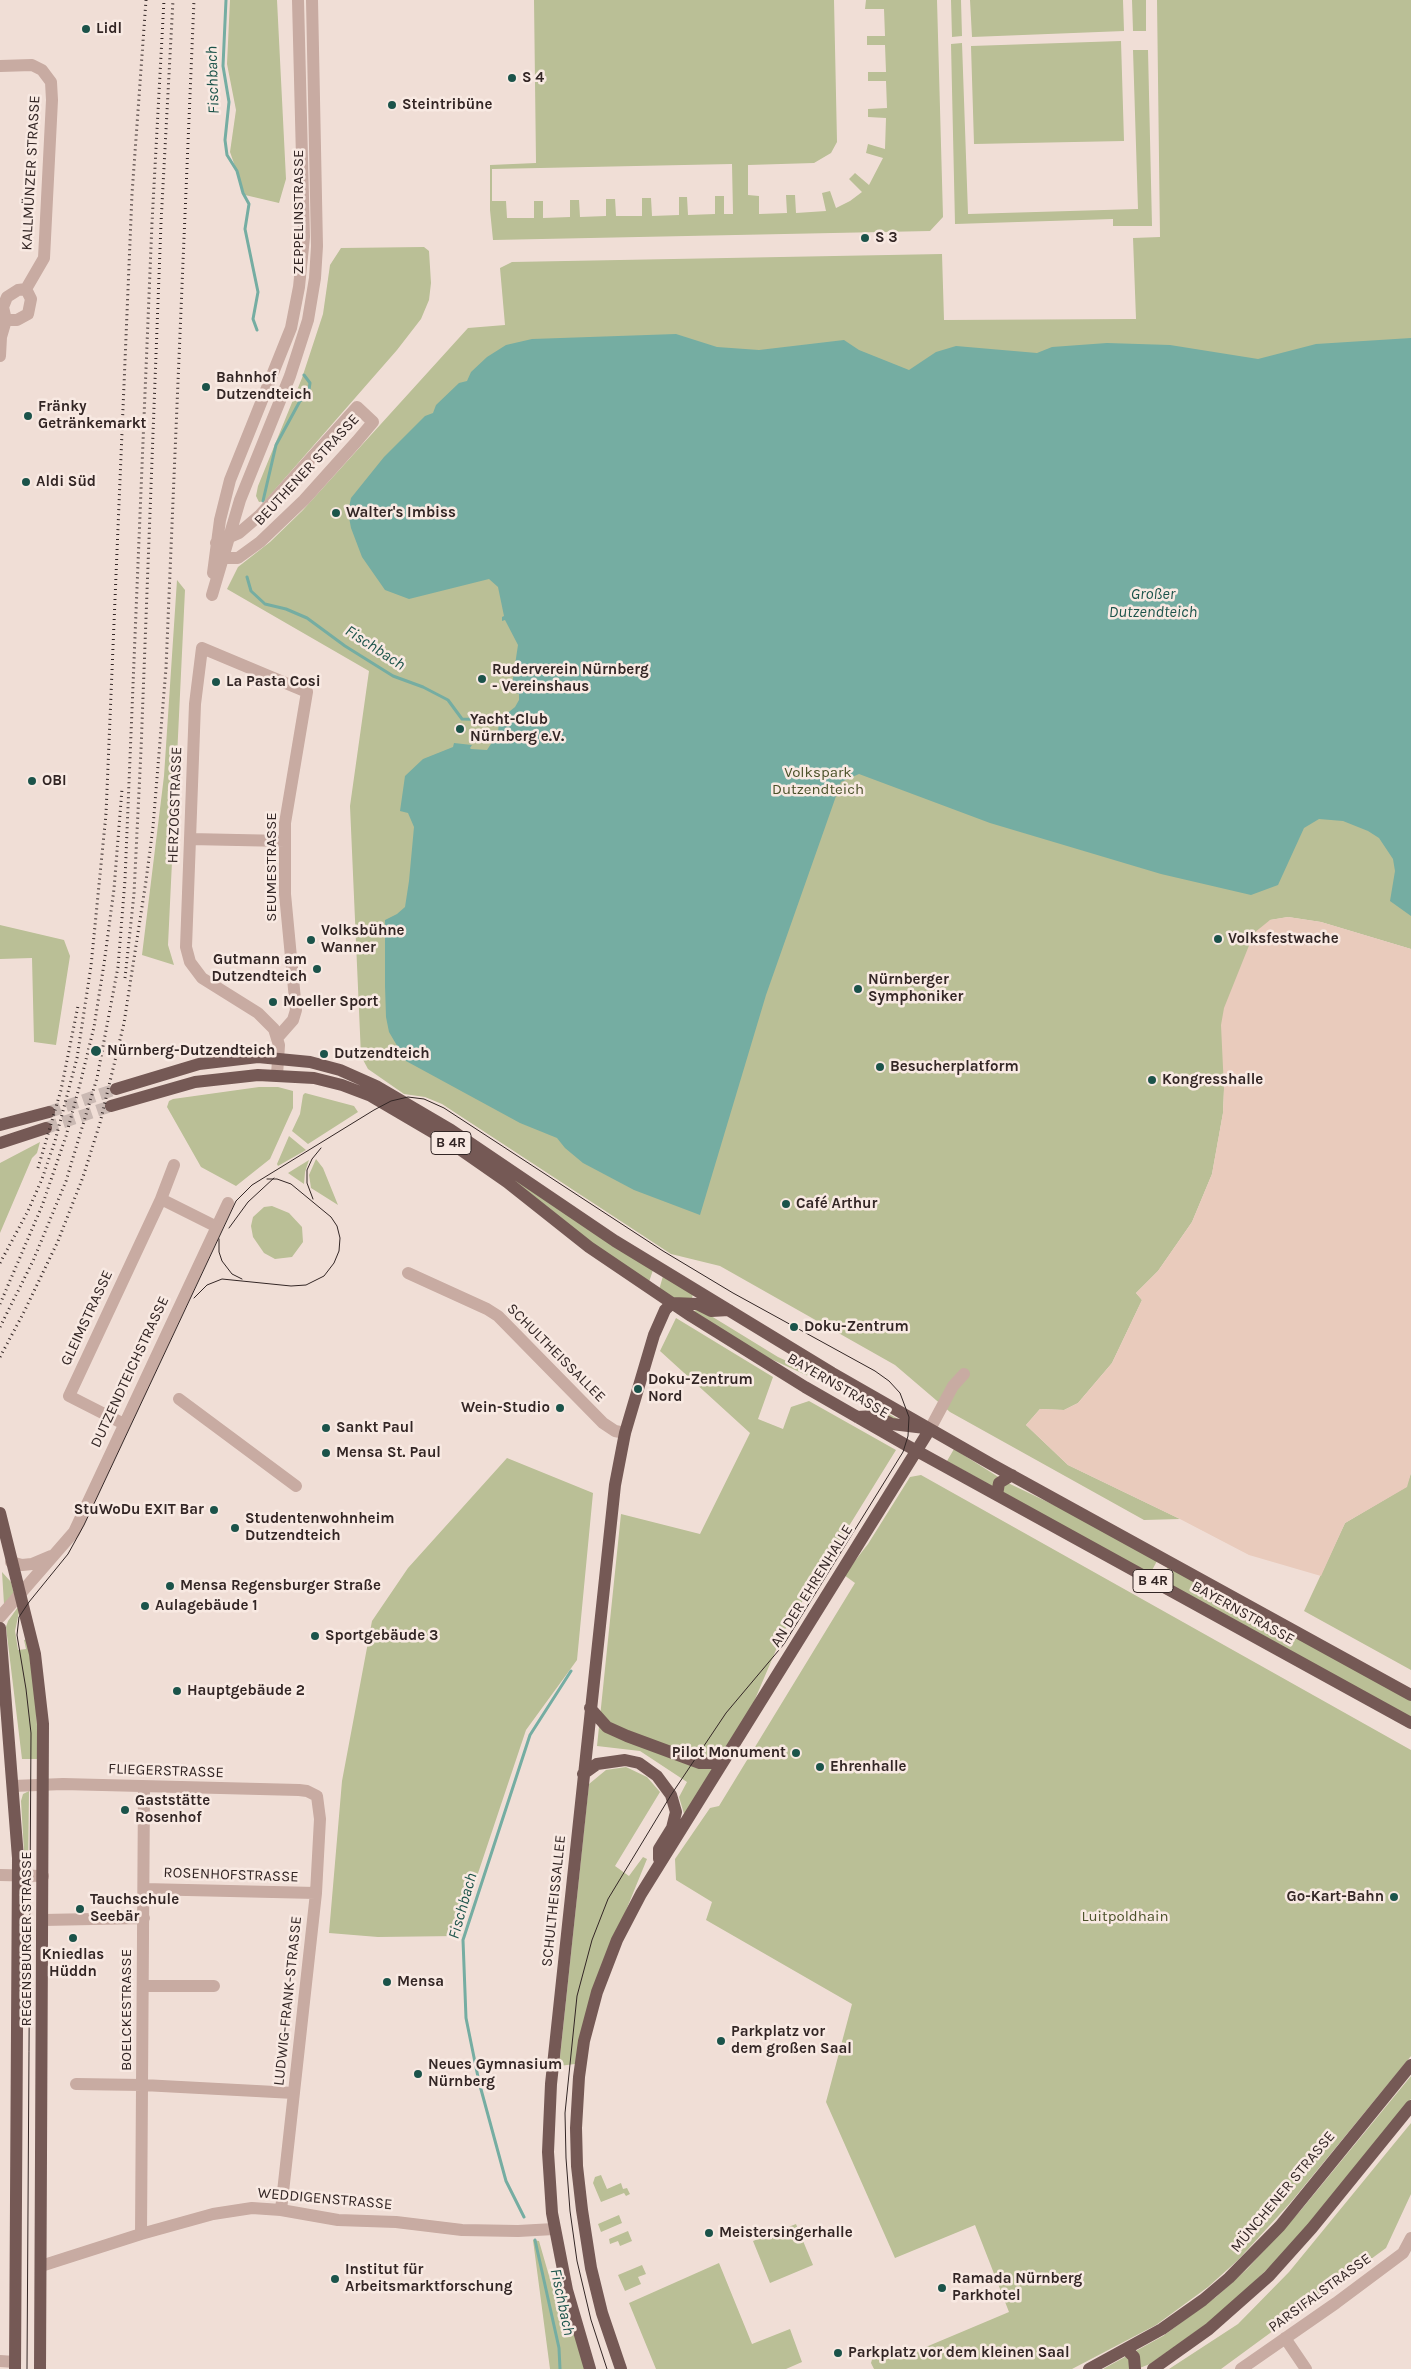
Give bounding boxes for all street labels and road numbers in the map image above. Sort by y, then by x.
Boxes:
street label: KALLMÜNZER STRASSE [18,95,44,251]
street label: ZEPPELINSTRASSE [290,150,308,274]
street label: BEUTHENER STRASSE [251,411,363,529]
street label: HERZOGSTRASSE [164,746,186,864]
street label: SEUMESTRASSE [263,812,281,922]
road number: B 4R [431,1132,471,1154]
street label: GLEIMSTRASSE [57,1268,117,1368]
street label: DUTZENDTEICHSTRASSE [87,1293,173,1451]
street label: SCHULTHEISSALLEE [503,1300,609,1406]
street label: BAYERNSTRASSE [784,1350,892,1422]
street label: AN DER EHRENHALLE [767,1521,857,1651]
road number: B 4R [1133,1570,1173,1592]
street label: BAYERNSTRASSE [1189,1577,1297,1649]
street label: FLIEGERSTRASSE [108,1760,224,1782]
street label: SCHULTHEISSALLEE [538,1834,570,1968]
street label: REGENSBURGER STRASSE [18,1851,36,2027]
street label: ROSENHOFSTRASSE [163,1864,299,1886]
street label: LUDWIG-FRANK-STRASSE [270,1915,306,2087]
street label: BOELCKESTRASSE [118,1949,136,2071]
street label: MÜNCHENER STRASSE [1227,2128,1339,2256]
street label: WEDDIGENSTRASSE [257,2184,393,2214]
street label: PARSIFALSTRASSE [1265,2250,1375,2336]

